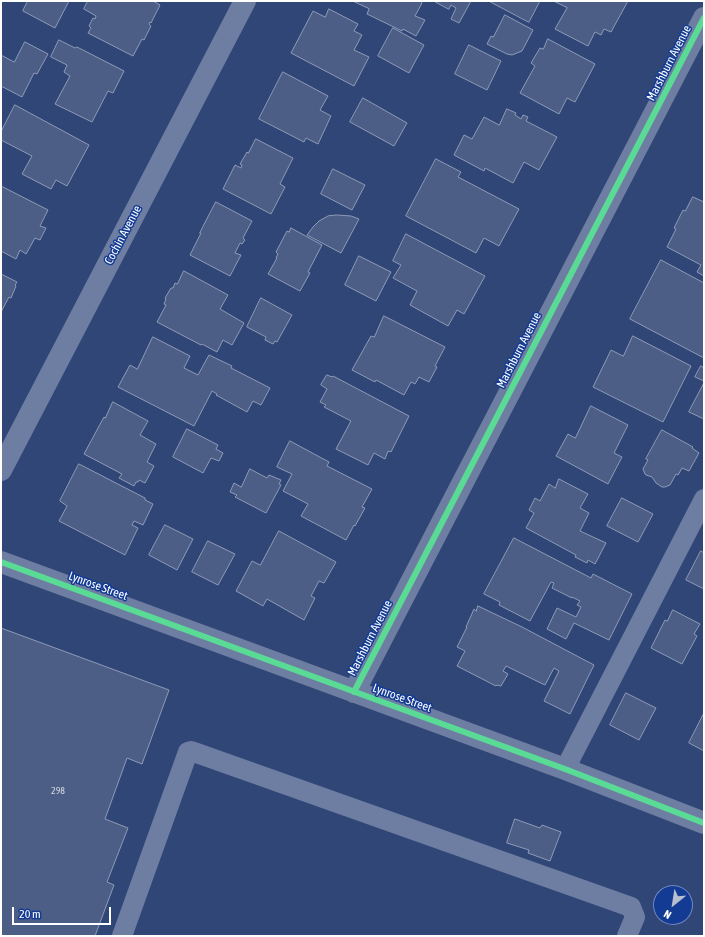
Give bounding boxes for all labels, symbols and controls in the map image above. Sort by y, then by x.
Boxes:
street label: Marshburn Avenue [644,23,694,103]
street label: Cochin Avenue [101,203,145,267]
street label: Marshburn Avenue [494,310,544,390]
street label: Lynrose Street [66,569,130,603]
street label: Marshburn Avenue [345,598,395,678]
street label: Lynrose Street [370,681,434,715]
house number: 298 [51,785,65,797]
north arrow [653,885,693,925]
scale bar [14,899,113,925]
text: 20 m [19,907,41,921]
text: N [662,908,673,921]

